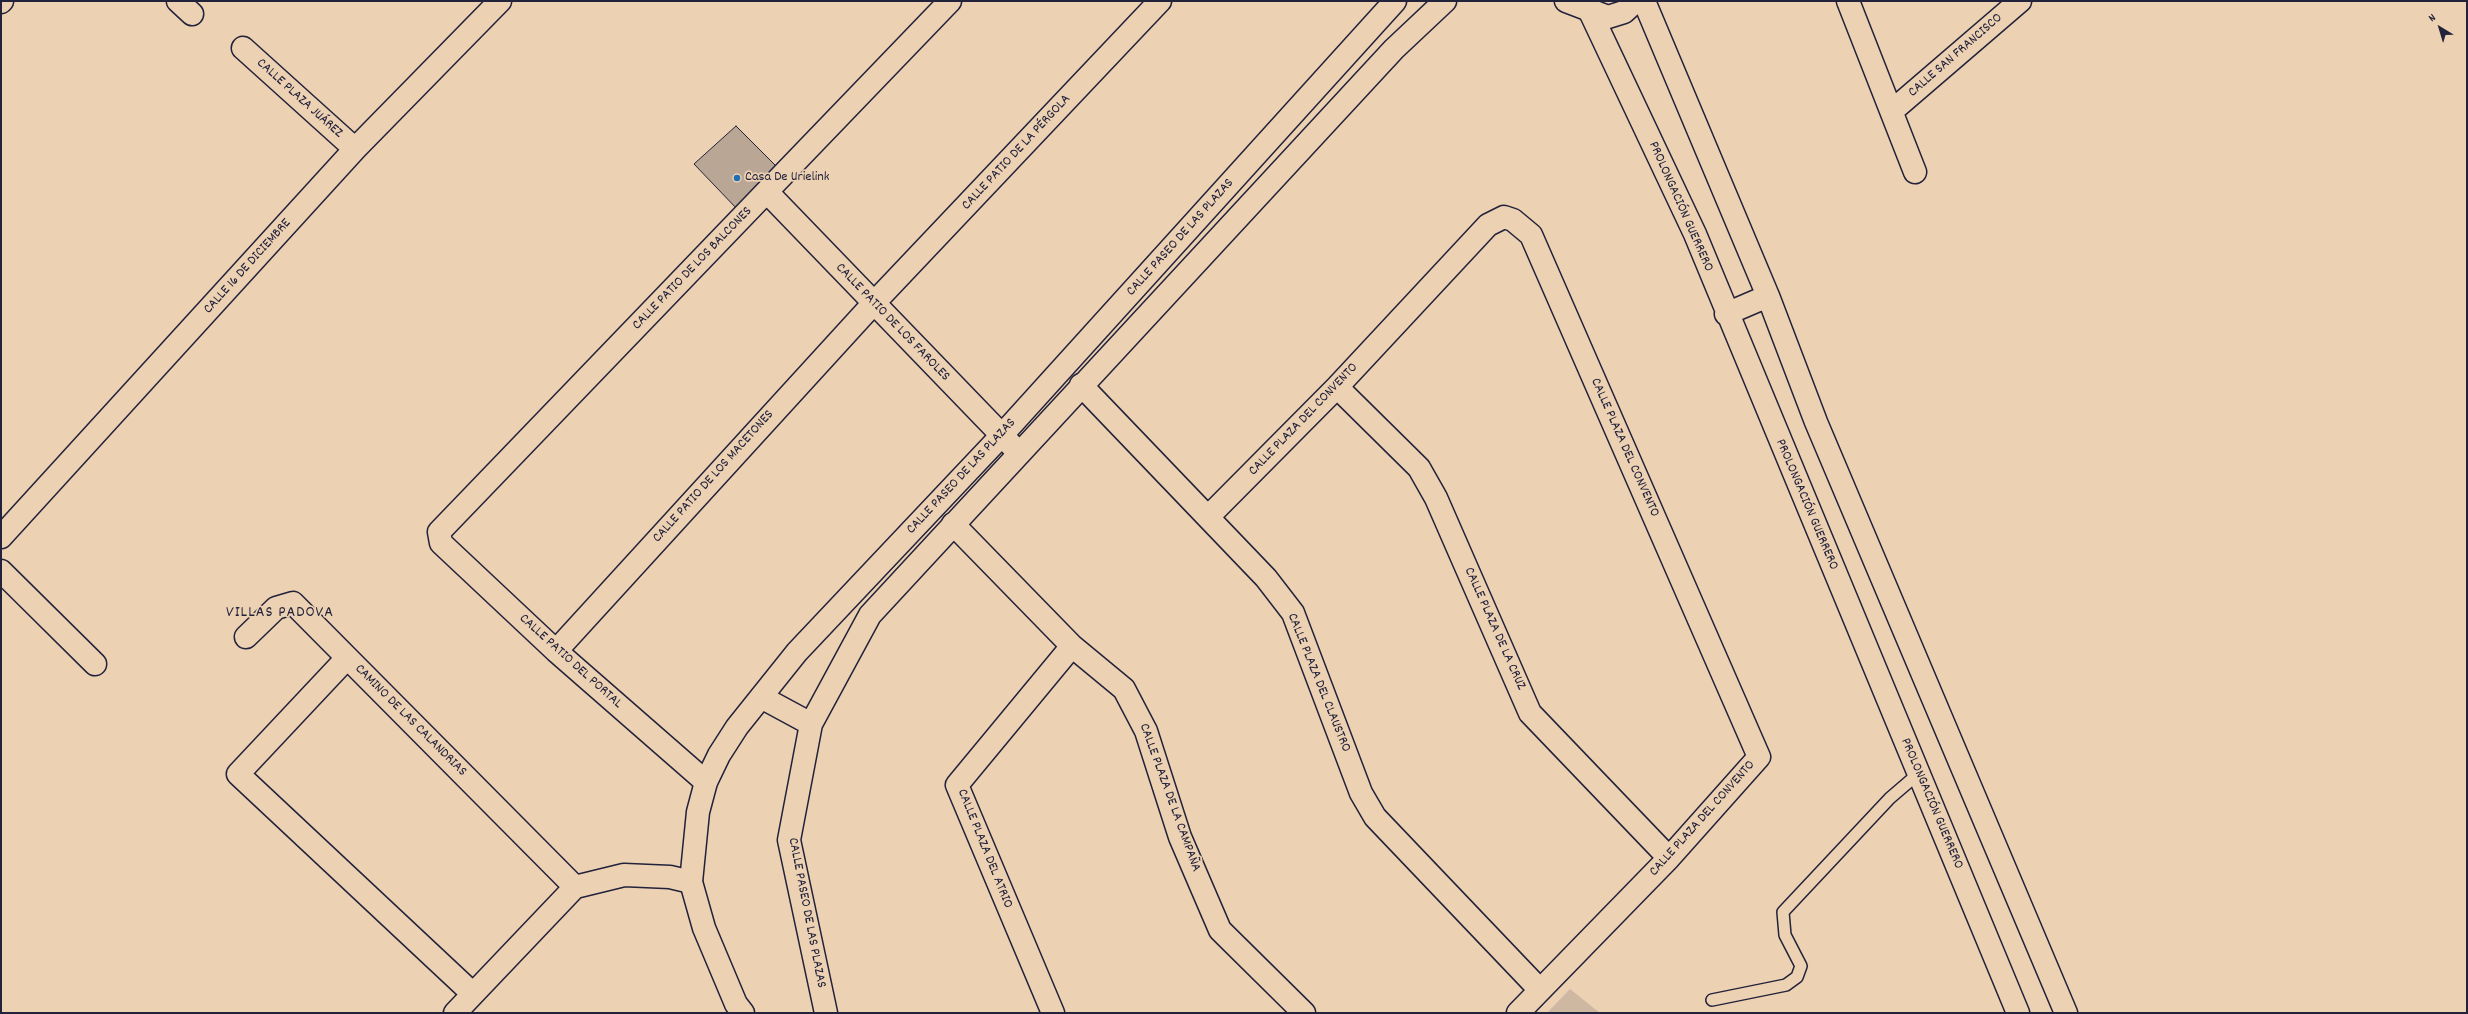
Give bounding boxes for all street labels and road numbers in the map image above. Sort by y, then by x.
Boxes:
street label: CALLE SAN FRANCISCO [1905,10,2007,102]
street label: CALLE PLAZA JUÁREZ [252,56,346,142]
street label: CALLE PATIO DE LA PÉRGOLA [959,92,1075,214]
street label: PROLONGACIÓN GUERRERO [1644,139,1716,275]
street label: CALLE PASEO DE LAS PLAZAS [1124,176,1238,300]
street label: CALLE PATIO DE LOS BALCONES [630,204,756,334]
street label: CALLE 16 DE DICIEMBRE [201,216,295,318]
street label: CALLE PATIO DE LOS FAROLES [831,260,953,386]
street label: CALLE PLAZA DEL CONVENTO [1246,360,1362,480]
street label: CALLE PLAZA DEL CONVENTO [1586,376,1662,520]
street label: CALLE PATIO DE LOS MACETONES [650,407,778,547]
street label: CALLE PASEO DE LAS PLAZAS [904,415,1020,539]
street label: PROLONGACIÓN GUERRERO [1771,437,1841,573]
street label: CALLE PLAZA DE LA CRUZ [1459,565,1529,693]
street label: CALLE PATIO DEL PORTAL [515,611,625,713]
street label: CALLE PLAZA DEL CLAUSTRO [1282,611,1354,755]
street label: CAMINO DE LAS CALANDRIAS [350,661,470,781]
street label: CALLE PLAZA DE LA CAMPAÑA [1134,722,1204,874]
street label: PROLONGACIÓN GUERRERO [1896,736,1966,872]
street label: CALLE PLAZA DEL CONVENTO [1646,758,1760,880]
street label: CALLE PLAZA DEL ATRIO [952,787,1016,911]
street label: CALLE PASEO DE LAS PLAZAS [783,836,829,990]

